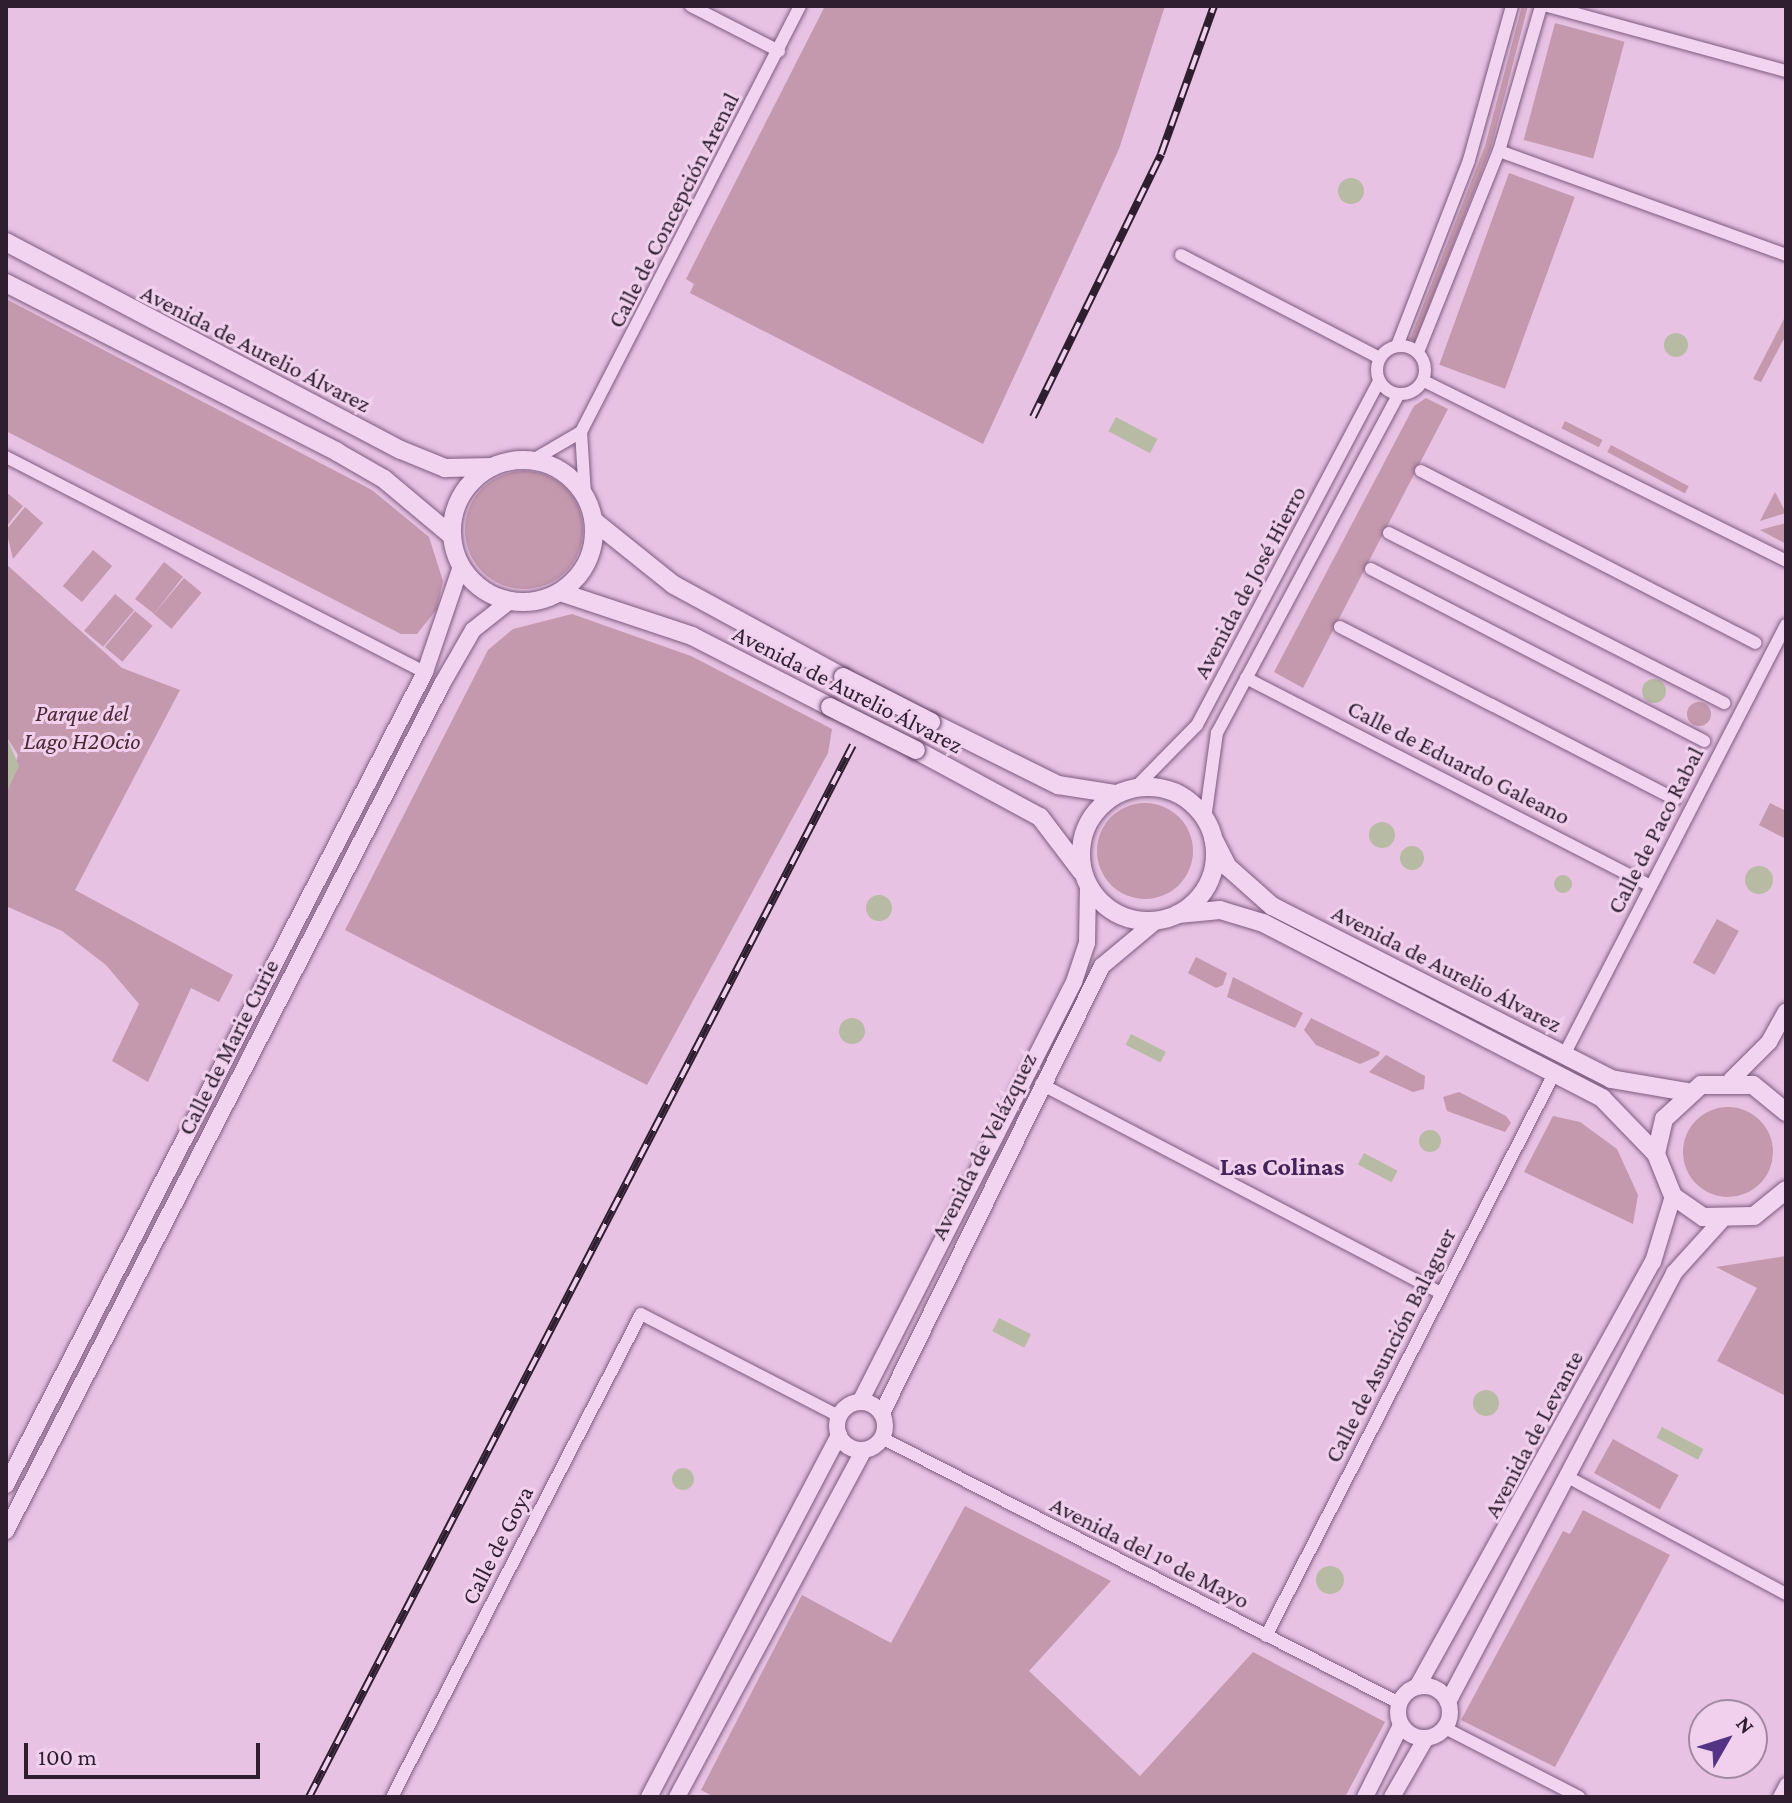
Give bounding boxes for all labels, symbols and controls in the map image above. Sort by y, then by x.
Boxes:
street label: Calle de Concepción Arenal [601,87,745,333]
street label: Avenida de Aurelio Álvarez [136,278,376,418]
street label: Avenida de José Hierro [1186,481,1312,683]
street label: Avenida de Aurelio Álvarez [728,619,968,759]
street label: Calle de Eduardo Galeano [1343,693,1575,831]
park label: Parque del Lago H2Ocio [23,699,141,755]
street label: Calle de Paco Rabal [1601,742,1709,918]
street label: Avenida de Aurelio Álvarez [1327,898,1567,1038]
street label: Calle de Marie Curie [171,954,285,1140]
street label: Avenida de Velázquez [923,1048,1043,1244]
district label: Las Colinas [1220,1151,1344,1183]
street label: Calle de Asunción Balaguer [1318,1223,1462,1467]
street label: Avenida de Levante [1477,1345,1589,1523]
street label: Calle de Goya [455,1481,539,1609]
street label: Avenida del 1º de Mayo [1046,1489,1254,1615]
north arrow [1688,1699,1768,1779]
text: N [1731,1711,1760,1739]
scale bar [28,1727,264,1777]
text: 100 m [38,1743,97,1770]

